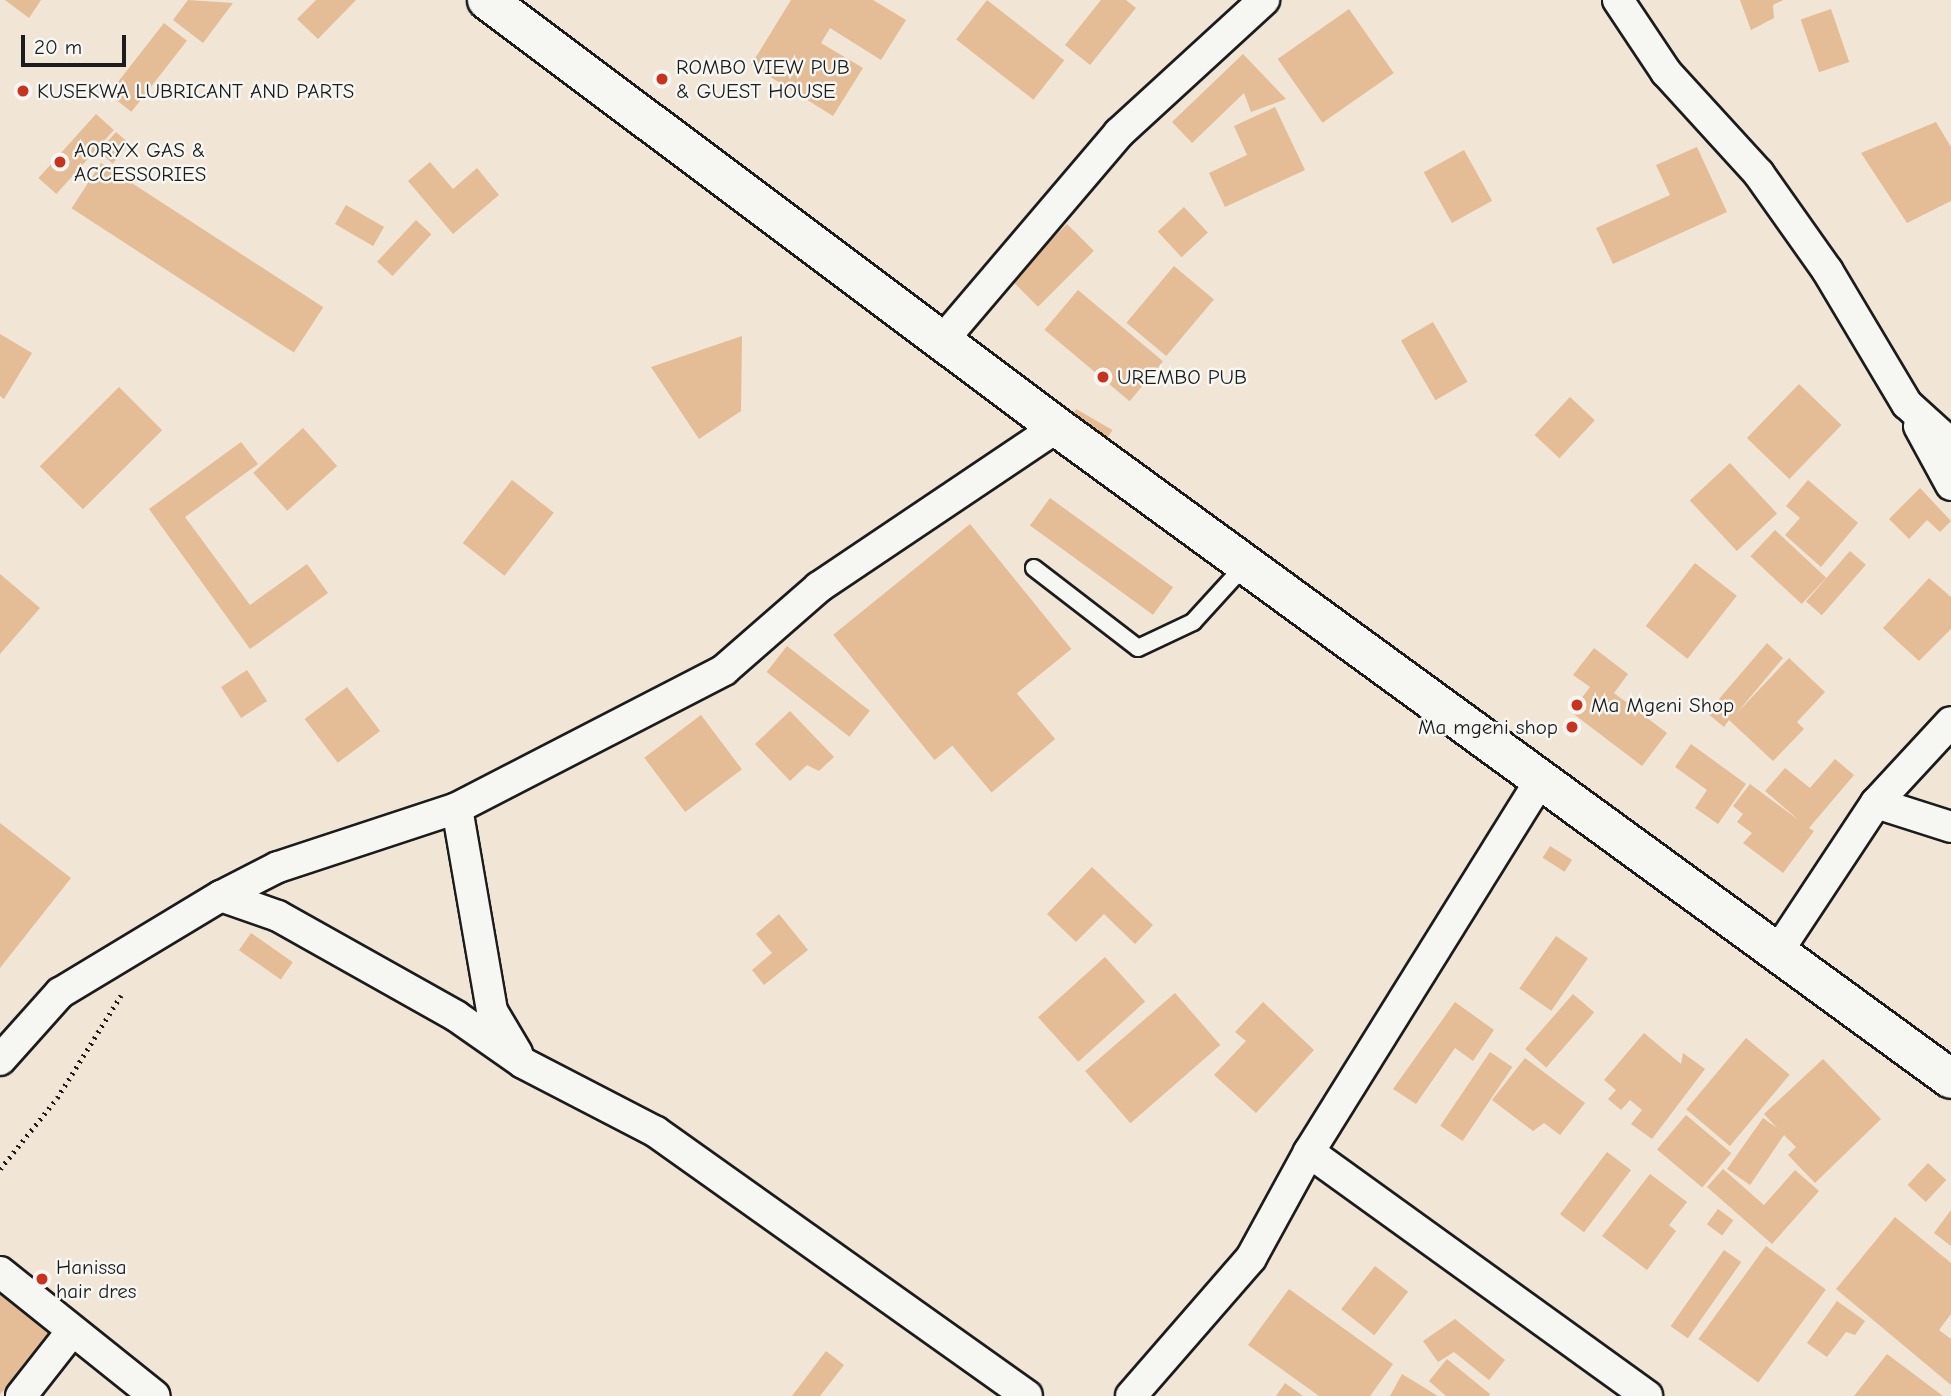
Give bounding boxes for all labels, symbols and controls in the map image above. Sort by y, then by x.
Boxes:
scale bar [24,21,130,65]
text: 20 m [34,35,82,59]
place label: ROMBO VIEW PUB & GUEST HOUSE [676,54,850,104]
marker: ROMBO VIEW PUB & GUEST HOUSE [654,71,670,87]
place label: KUSEKWA LUBRICANT AND PARTS [37,78,354,104]
marker: KUSEKWA LUBRICANT AND PARTS [15,83,31,99]
place label: AORYX GAS & ACCESSORIES [74,137,206,187]
marker: AORYX GAS & ACCESSORIES [52,154,68,170]
place label: UREMBO PUB [1117,364,1247,390]
marker: UREMBO PUB [1095,369,1111,385]
place label: Ma Mgeni Shop [1591,692,1734,718]
marker: Ma Mgeni Shop [1569,697,1585,713]
place label: Ma mgeni shop [1418,714,1558,740]
marker: Ma mgeni shop [1564,719,1580,735]
place label: Hanissa hair dres [56,1254,137,1304]
marker: Hanissa hair dres [34,1271,50,1287]

